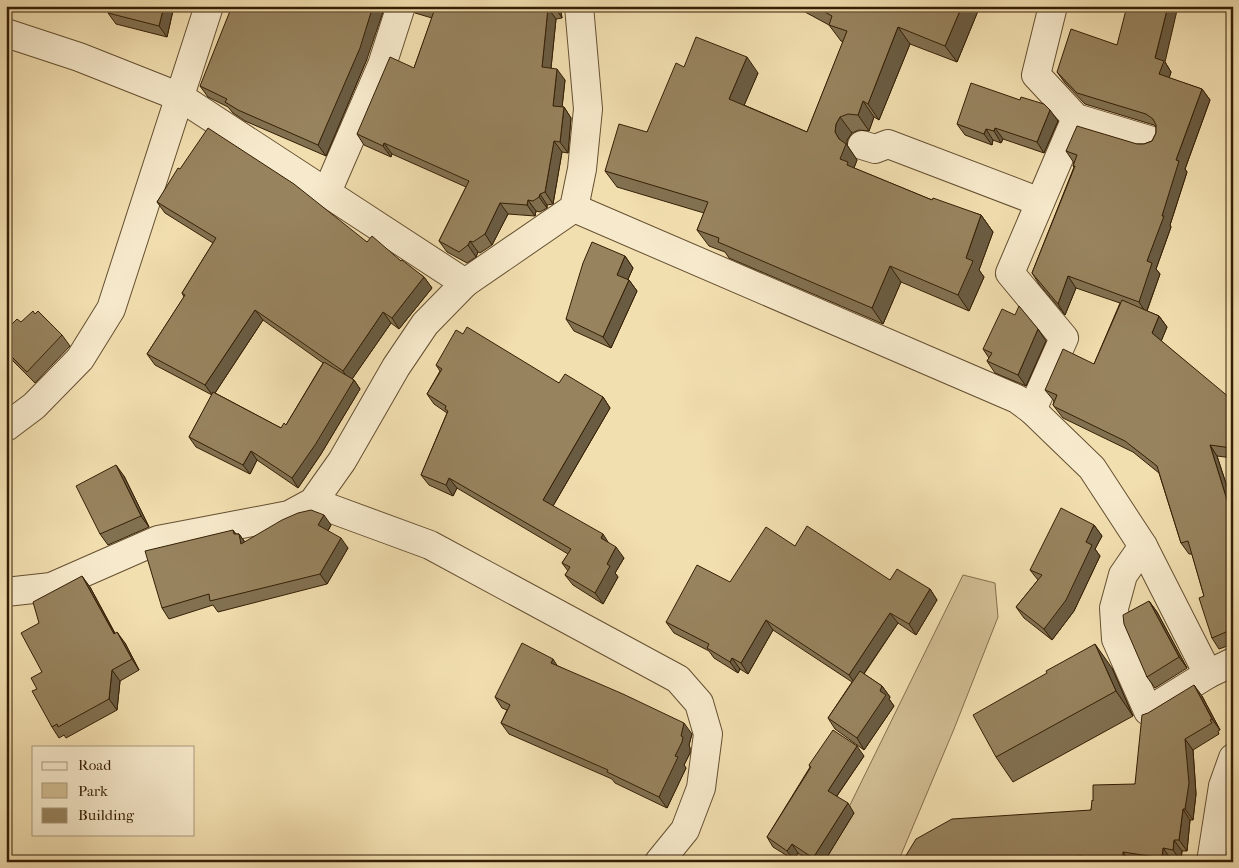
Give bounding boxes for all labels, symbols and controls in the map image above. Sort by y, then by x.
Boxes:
legend [32,746,195,836]
text: Road [78,756,112,774]
text: Park [78,782,108,800]
text: Building [78,806,135,824]

